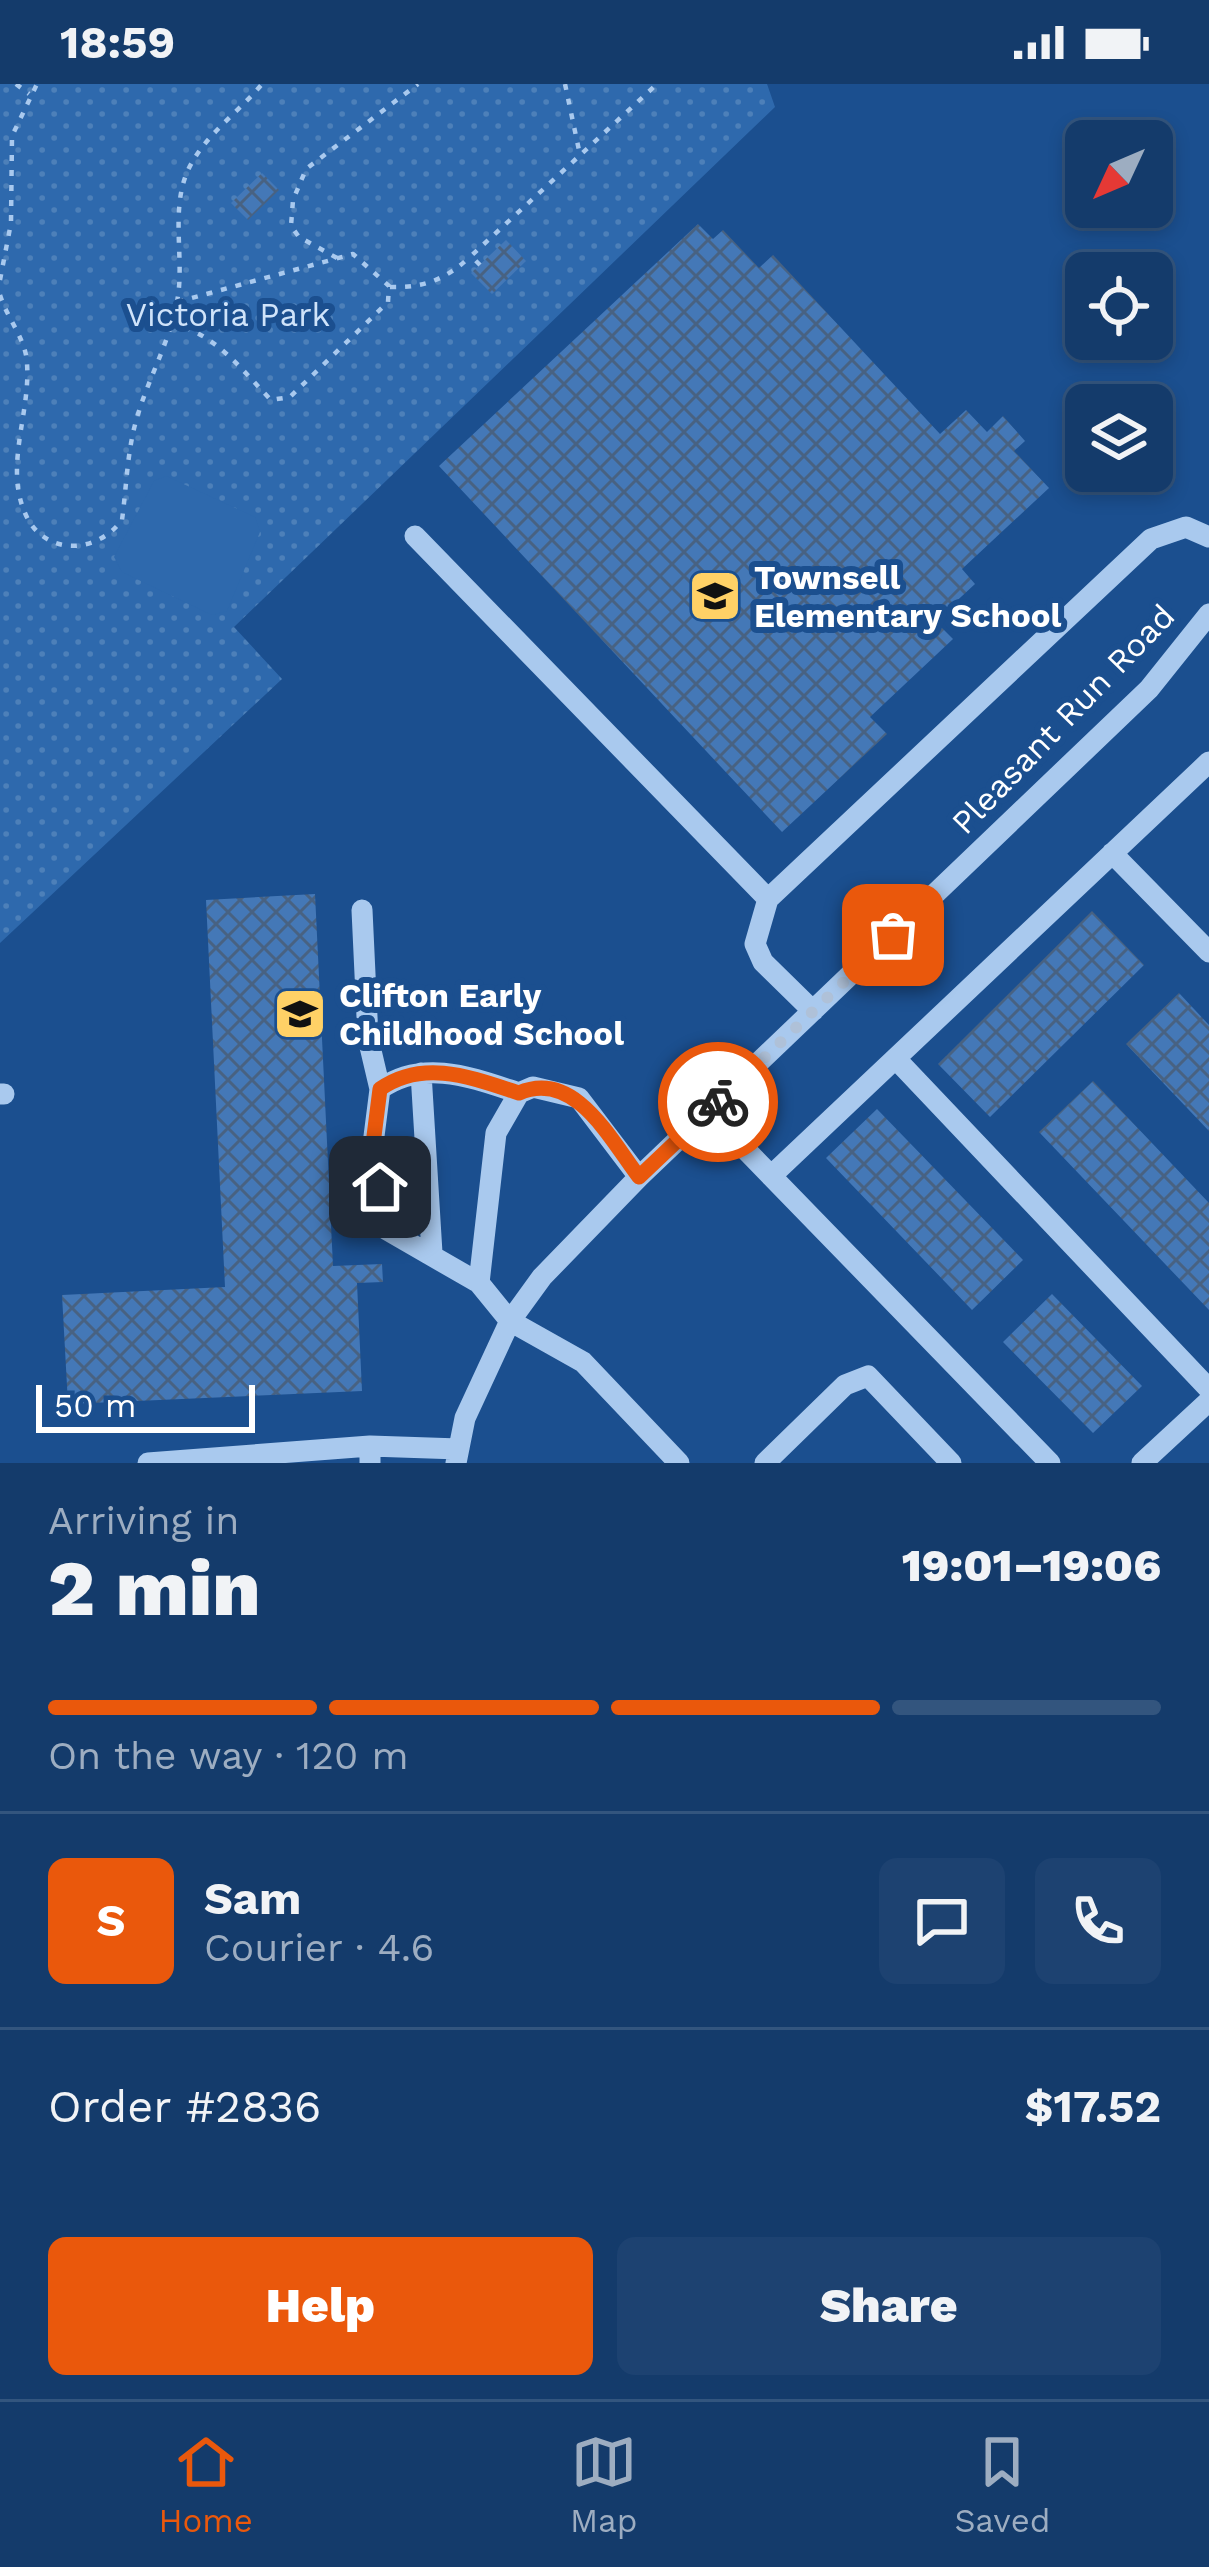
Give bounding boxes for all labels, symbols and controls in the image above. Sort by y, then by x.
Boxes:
text: 18:59 [60,16,175,69]
north arrow [1065,120,1173,228]
map controls [1065,120,1173,492]
button: locate [1065,252,1173,360]
park label: Victoria Park [126,295,330,334]
button: layers [1065,384,1173,492]
place label: Townsell Elementary School [754,558,1062,635]
school or university icon: Townsell Elementary School [687,568,743,624]
street label: Pleasant Run Road [944,596,1182,842]
pin [842,884,944,986]
icon: bag [860,902,926,968]
place label: Clifton Early Childhood School [339,976,624,1053]
school or university icon: Clifton Early Childhood School [272,986,328,1042]
courier [658,1042,778,1162]
icon: bike [685,1069,751,1135]
pin [329,1136,431,1238]
icon: home [347,1154,413,1220]
scale bar [36,1379,255,1432]
text: 50 m [54,1386,136,1425]
text: Arriving in [48,1498,239,1543]
text: 19:01–19:06 [902,1539,1161,1592]
text: 2 min [48,1542,261,1634]
text: On the way · 120 m [48,1733,409,1778]
button: chat [879,1858,1005,1984]
button: phone [1035,1858,1161,1984]
text: Sam [204,1872,301,1925]
text: S [96,1894,126,1947]
text: Courier · 4.6 [204,1925,434,1970]
text: Order #2836 [48,2080,321,2133]
text: $17.52 [1025,2080,1161,2133]
button: Help [48,2237,593,2375]
button: Share [617,2237,1161,2375]
tab: Home [159,2429,253,2540]
tab: Map [570,2429,637,2540]
tab: Saved [955,2429,1050,2540]

